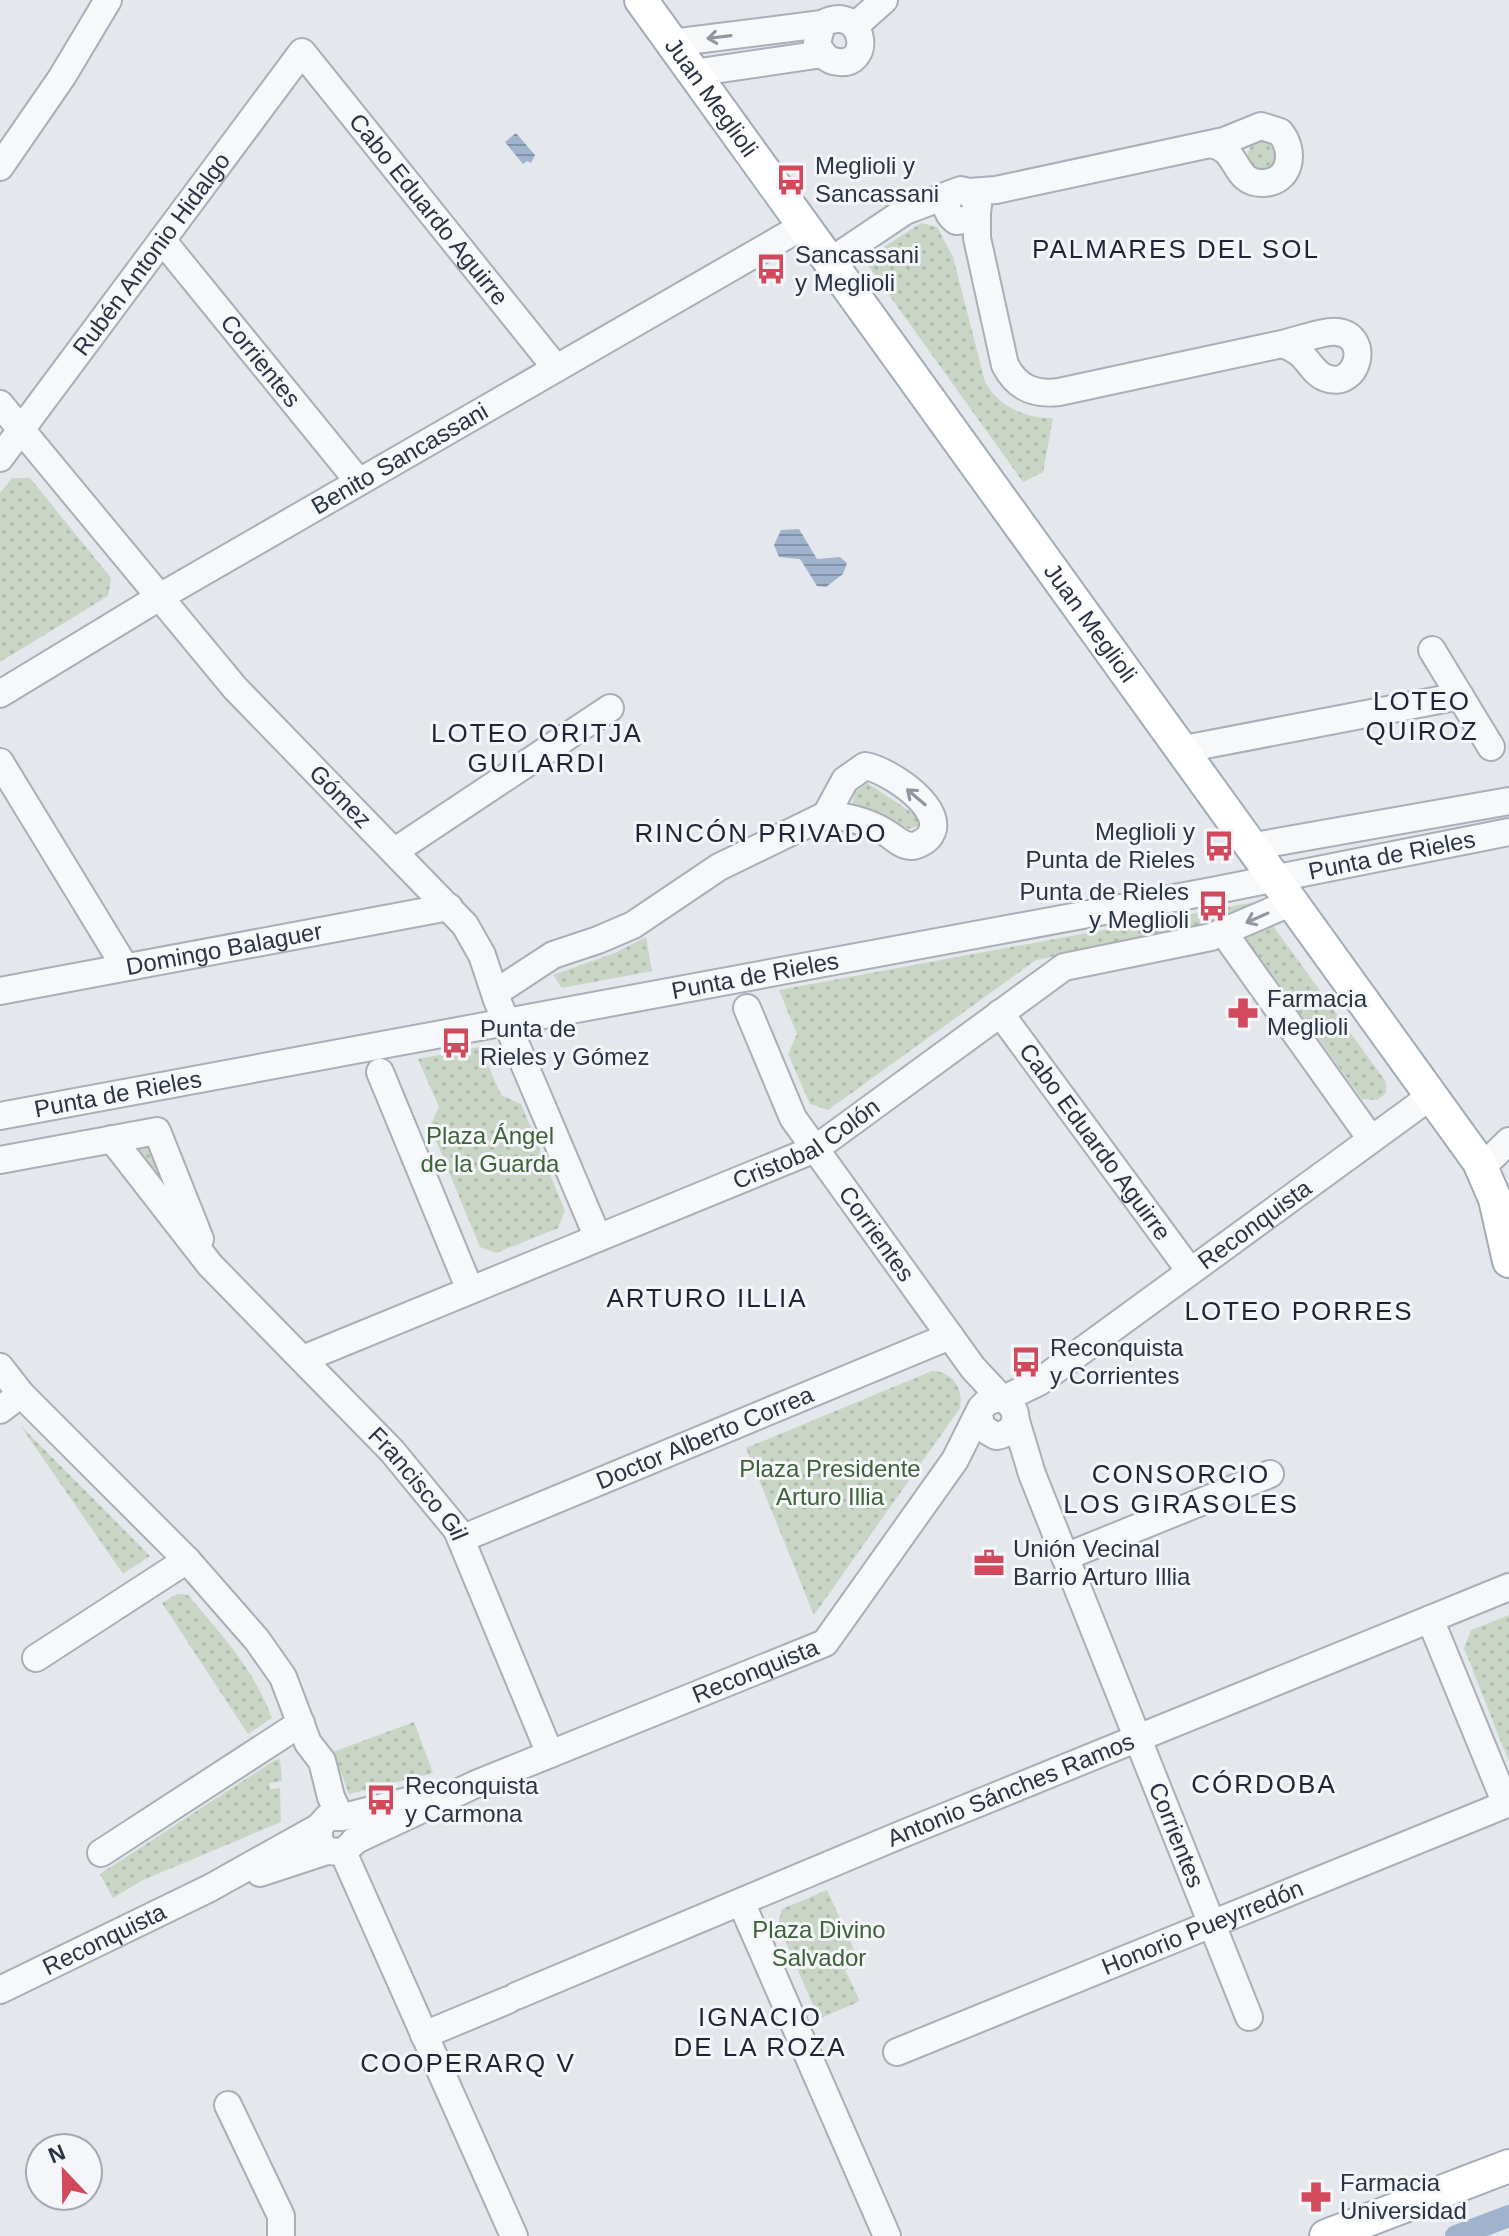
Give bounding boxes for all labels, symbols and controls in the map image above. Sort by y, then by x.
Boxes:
one-way arrow [707,30,732,45]
street label: Juan Meglioli [660,32,764,162]
street label: Cabo Eduardo Aguirre [344,108,514,310]
street label: Rubén Antonio Hidalgo [67,147,235,361]
place label: Meglioli y Sancassani [815,152,939,207]
bus stop icon: Meglioli y Sancassani [774,163,808,197]
district label: PALMARES DEL SOL [1032,234,1320,264]
place label: Sancassani y Meglioli [795,241,919,296]
bus stop icon: Sancassani y Meglioli [754,252,788,286]
street label: Corrientes [215,309,306,412]
street label: Benito Sancassani [307,397,492,520]
street label: Juan Meglioli [1039,558,1143,687]
district label: LOTEO QUIROZ [1365,686,1479,746]
district label: LOTEO ORITJA GUILARDI [431,718,643,778]
street label: Gómez [304,759,377,833]
one-way arrow [906,788,927,805]
district label: RINCÓN PRIVADO [635,818,887,848]
place label: Meglioli y Punta de Rieles [1026,818,1195,873]
street label: Punta de Rieles [1306,825,1477,885]
bus stop icon: Meglioli y Punta de Rieles [1202,829,1236,863]
place label: Punta de Rieles y Meglioli [1020,878,1189,933]
bus stop icon: Punta de Rieles y Meglioli [1196,889,1230,923]
one-way arrow [1245,911,1269,926]
street label: Domingo Balaguer [124,917,324,980]
street label: Punta de Rieles [669,947,841,1004]
place label: Farmacia Meglioli [1267,985,1368,1040]
pharmacy icon: Farmacia Meglioli [1226,996,1260,1030]
place label: Punta de Rieles y Gómez [480,1015,649,1070]
bus stop icon: Punta de Rieles y Gómez [439,1026,473,1060]
street label: Cabo Eduardo Aguirre [1014,1038,1177,1245]
street label: Punta de Rieles [32,1065,204,1122]
street label: Cristobal Colón [729,1092,885,1194]
park label: Plaza Ángel de la Guarda [421,1122,560,1177]
street label: Reconquista [1193,1174,1317,1274]
street label: Corrientes [834,1181,920,1286]
district label: ARTURO ILLIA [606,1283,808,1313]
district label: LOTEO PORRES [1184,1296,1414,1326]
place label: Reconquista y Corrientes [1050,1334,1184,1389]
bus stop icon: Reconquista y Corrientes [1009,1345,1043,1379]
street label: Doctor Alberto Correa [592,1380,818,1494]
street label: Francisco Gil [363,1421,474,1544]
park label: Plaza Presidente Arturo Illia [739,1455,921,1510]
district label: CONSORCIO LOS GIRASOLES [1063,1459,1299,1519]
place label: Unión Vecinal Barrio Arturo Illia [1013,1535,1191,1590]
office icon: Unión Vecinal Barrio Arturo Illia [972,1546,1006,1580]
street label: Reconquista [688,1633,823,1708]
street label: Antonio Sánches Ramos [883,1727,1138,1852]
district label: CÓRDOBA [1191,1769,1337,1799]
place label: Reconquista y Carmona [405,1772,539,1827]
street label: Corrientes [1144,1778,1210,1891]
bus stop icon: Reconquista y Carmona [364,1783,398,1817]
street label: Honorio Pueyrredón [1098,1874,1307,1980]
street label: Reconquista [38,1897,171,1980]
park label: Plaza Divino Salvador [752,1916,886,1971]
district label: IGNACIO DE LA ROZA [673,2002,847,2062]
district label: COOPERARQ V [360,2048,576,2078]
north arrow [24,2132,104,2212]
text: N [45,2139,69,2168]
place label: Farmacia Universidad [1340,2169,1467,2224]
pharmacy icon: Farmacia Universidad [1299,2180,1333,2214]

